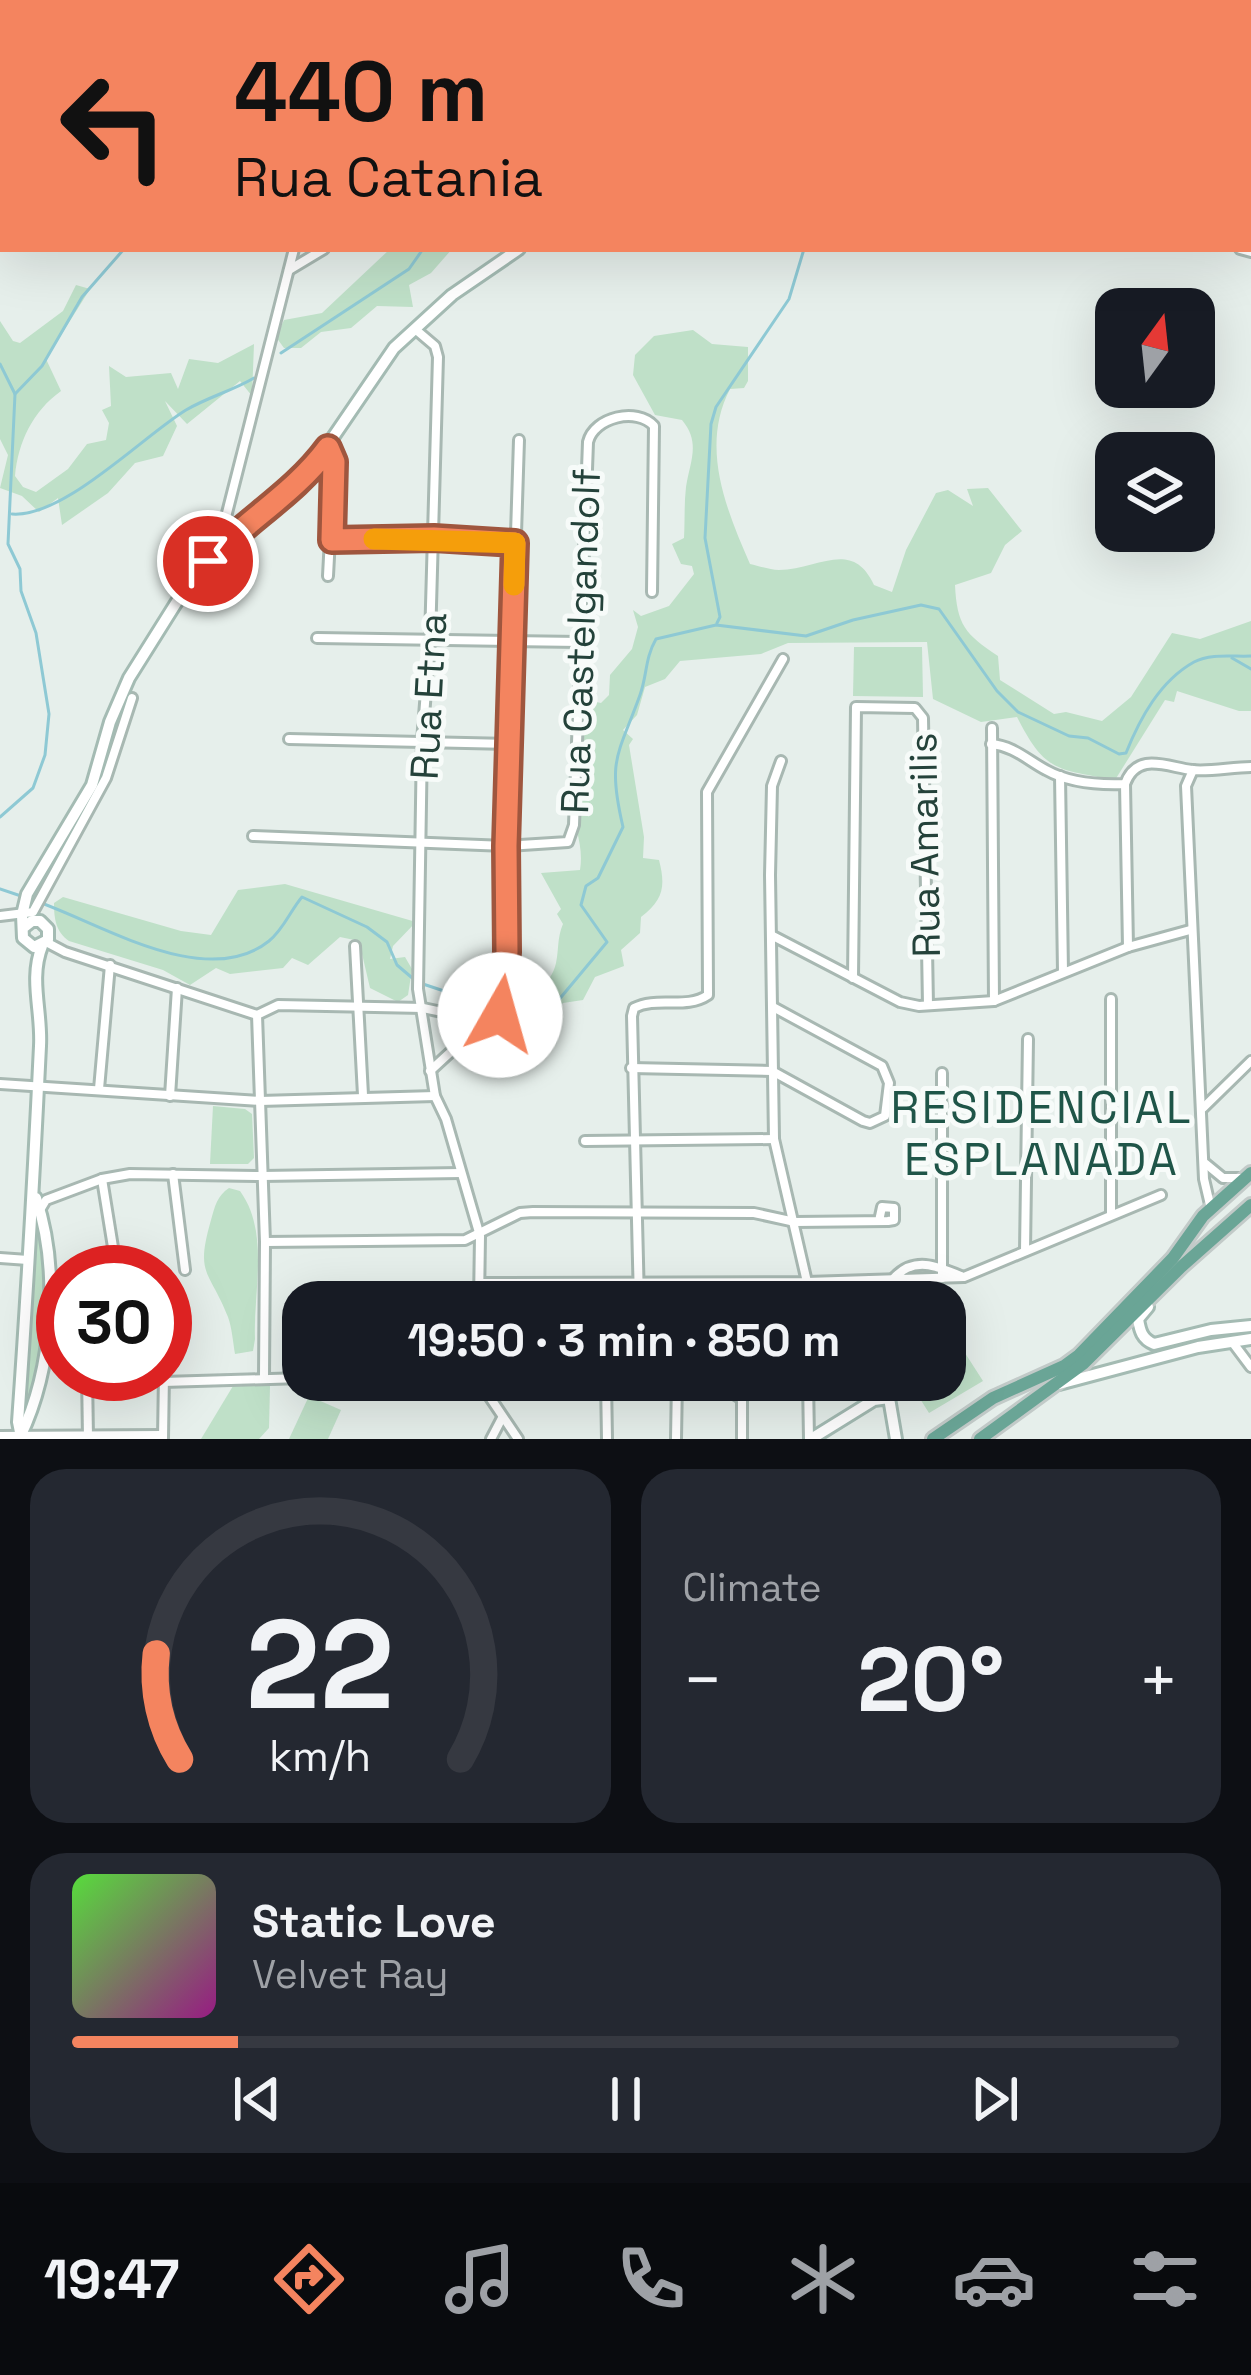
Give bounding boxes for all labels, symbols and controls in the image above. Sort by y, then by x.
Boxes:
text: 440 m [234,38,488,146]
icon: left [36,48,192,204]
text: Rua Catania [234,143,543,212]
north arrow [1095,288,1215,408]
map controls [1095,288,1215,552]
button: layers [1095,432,1215,552]
street label: Rua Castelgandolf [550,467,611,815]
pin [157,510,259,612]
icon: arrive [175,528,241,594]
street label: Rua Etna [400,611,457,781]
street label: Rua Amarilis [898,732,951,958]
position arrow [437,952,563,1078]
district label: RESIDENCIAL ESPLANADA [890,1079,1194,1188]
speed limit sign: 30 [36,1245,192,1401]
text: 19:50 · 3 min · 850 m [408,1312,841,1369]
text: Climate [683,1563,822,1612]
text: 22 [246,1585,394,1744]
text: 20° [857,1622,1004,1737]
text: − [683,1638,723,1722]
text: + [1138,1638,1179,1722]
text: km/h [269,1729,371,1784]
text: Static Love [252,1893,496,1950]
text: Velvet Ray [252,1950,448,1999]
icon: previous [224,2066,290,2132]
icon: pause [593,2066,659,2132]
icon: next [962,2066,1028,2132]
icon: directions [267,2237,351,2321]
icon: music [438,2237,522,2321]
icon: phone [609,2237,693,2321]
icon: climate [781,2237,865,2321]
icon: car [952,2237,1036,2321]
icon: filters [1123,2237,1207,2321]
text: 19:47 [44,2245,180,2314]

